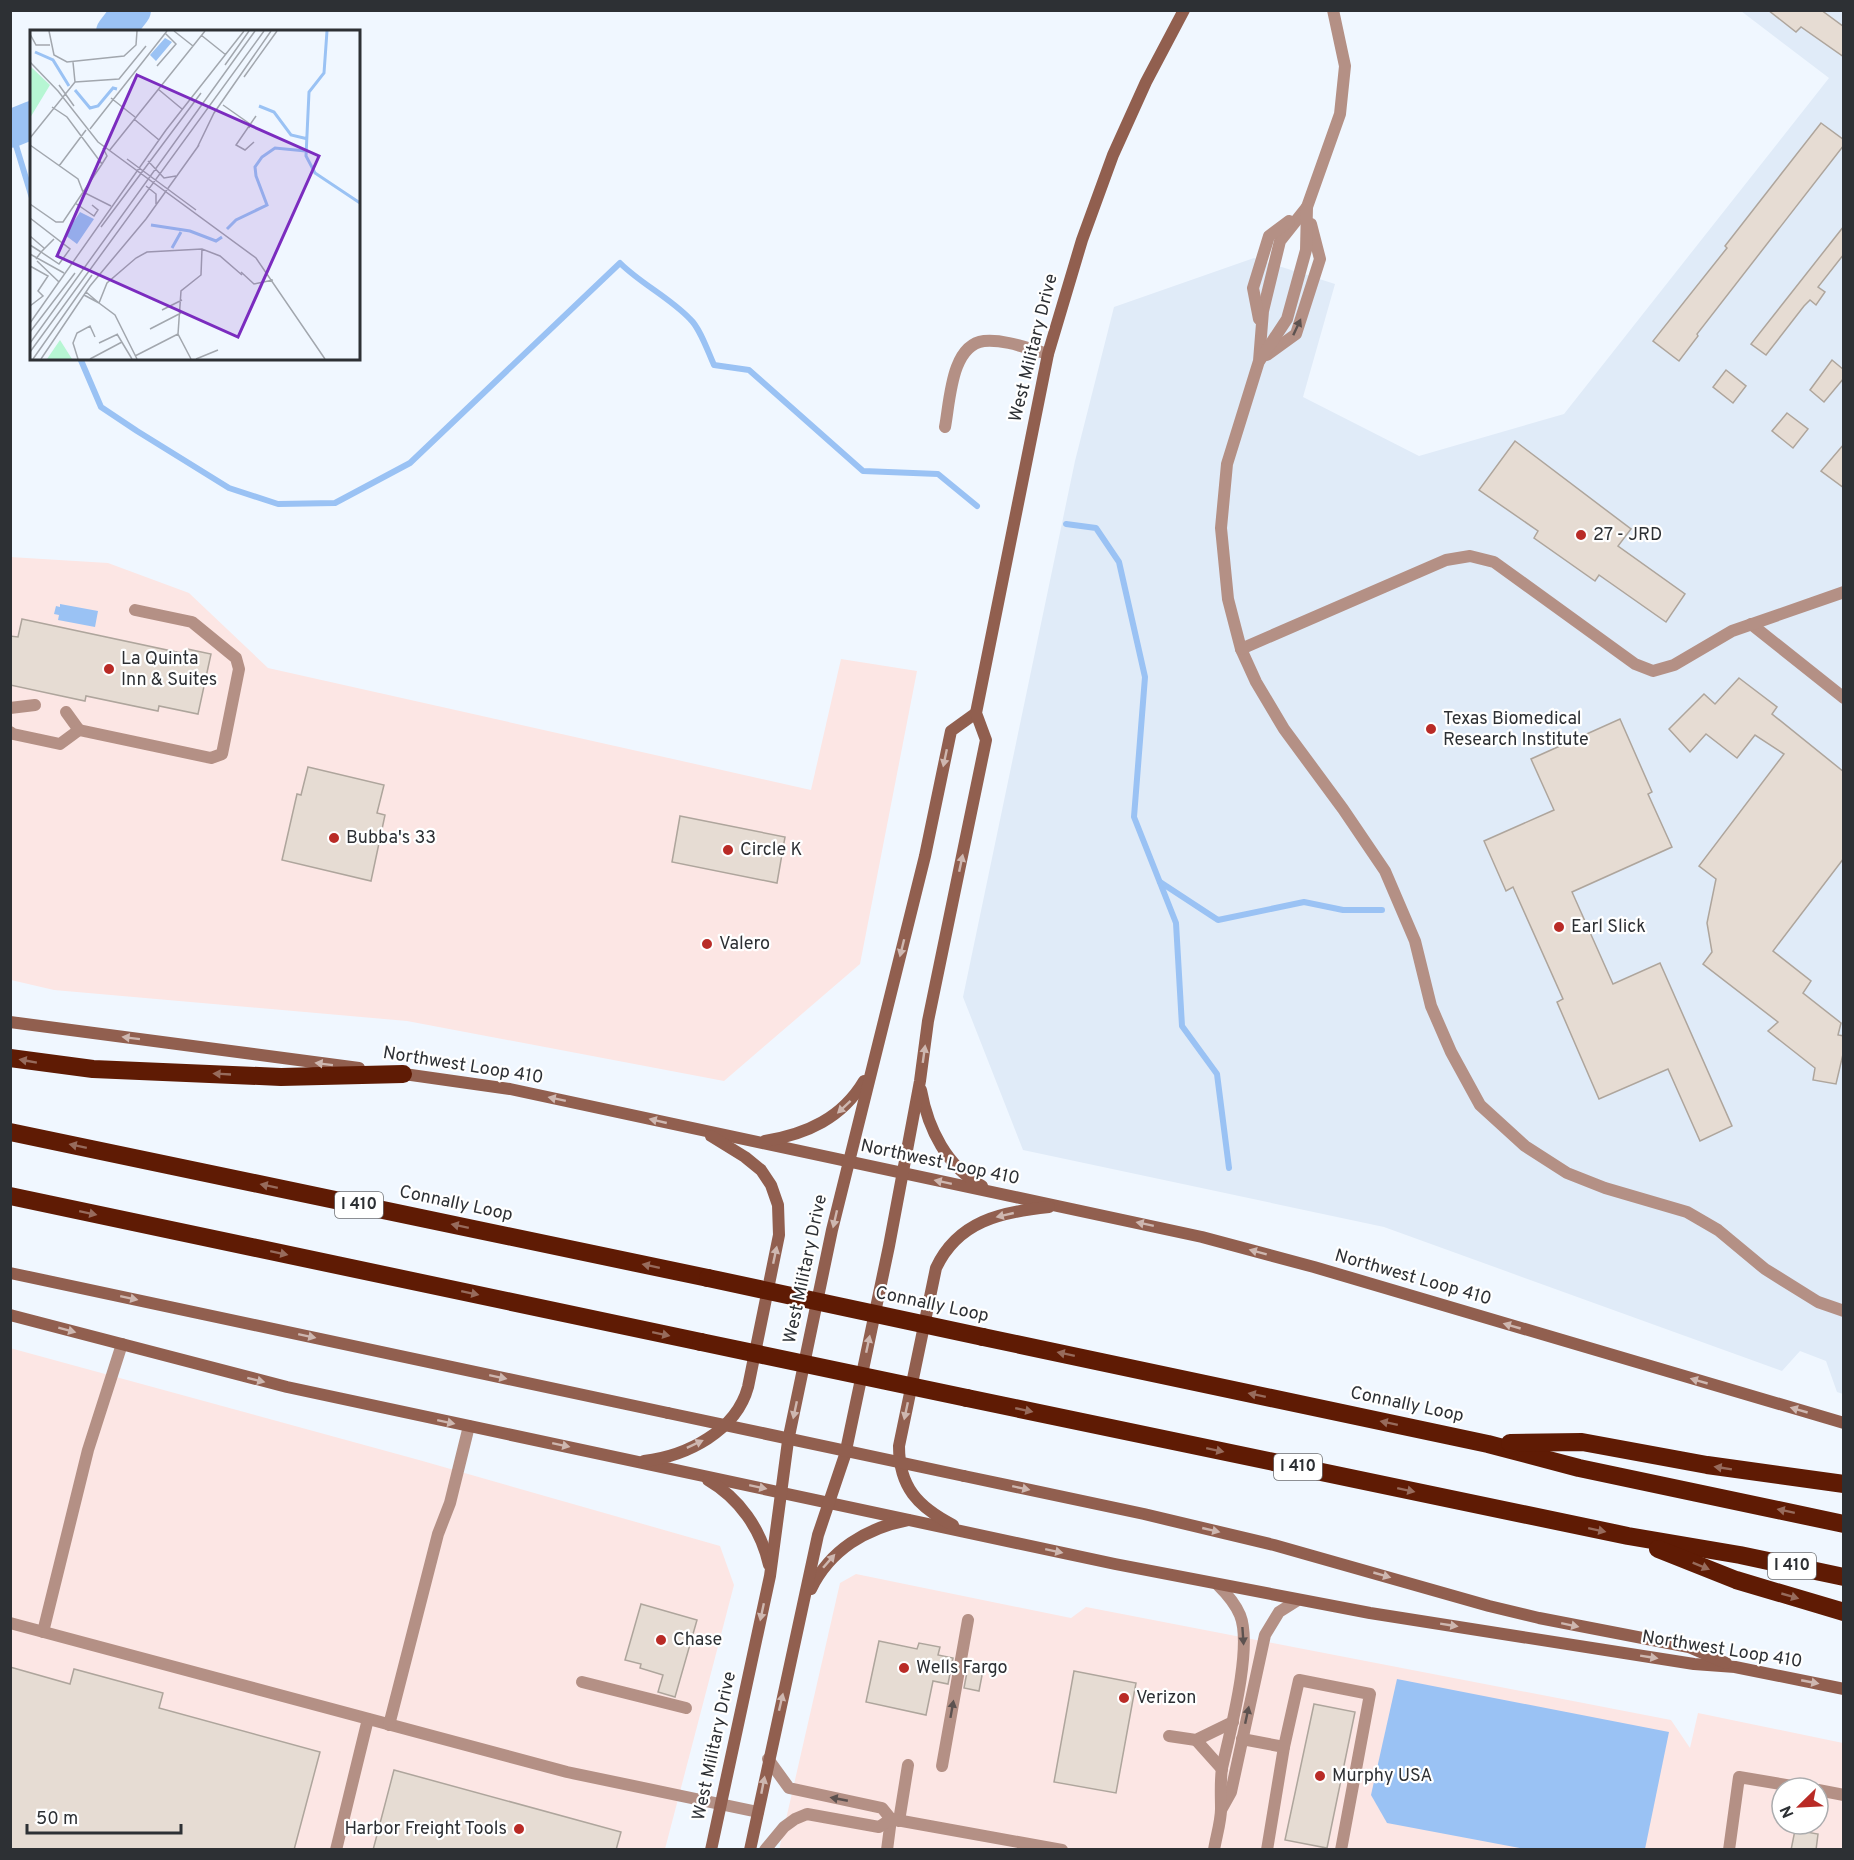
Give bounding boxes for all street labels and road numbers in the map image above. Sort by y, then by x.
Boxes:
street label: West Military Drive [1004,272,1064,424]
street label: Northwest Loop 410 [381,1042,545,1090]
street label: Northwest Loop 410 [858,1135,1022,1191]
street label: Connally Loop [397,1181,515,1227]
road number: I 410 [335,1192,383,1218]
street label: West Military Drive [779,1192,833,1346]
street label: Northwest Loop 410 [1332,1245,1494,1311]
street label: Connally Loop [873,1282,991,1328]
street label: Connally Loop [1348,1382,1466,1428]
road number: I 410 [1274,1454,1322,1480]
road number: I 410 [1768,1553,1816,1579]
street label: Northwest Loop 410 [1640,1626,1804,1674]
street label: West Military Drive [688,1669,742,1823]

